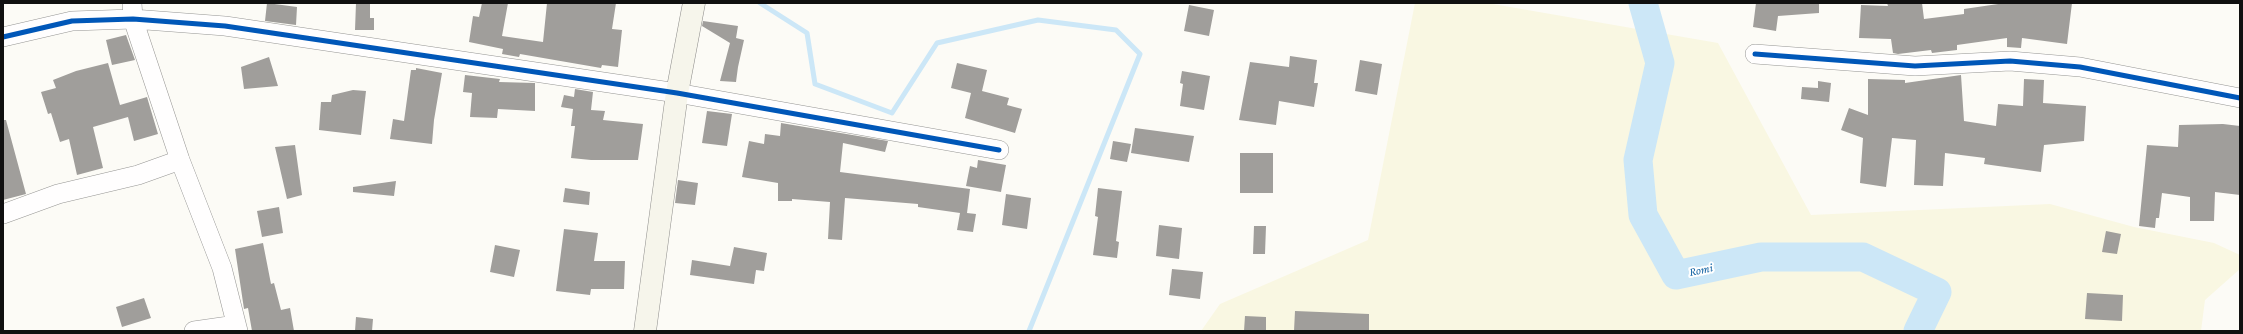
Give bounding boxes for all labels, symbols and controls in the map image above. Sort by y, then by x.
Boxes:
water label: Romi [1688,260,1714,280]

